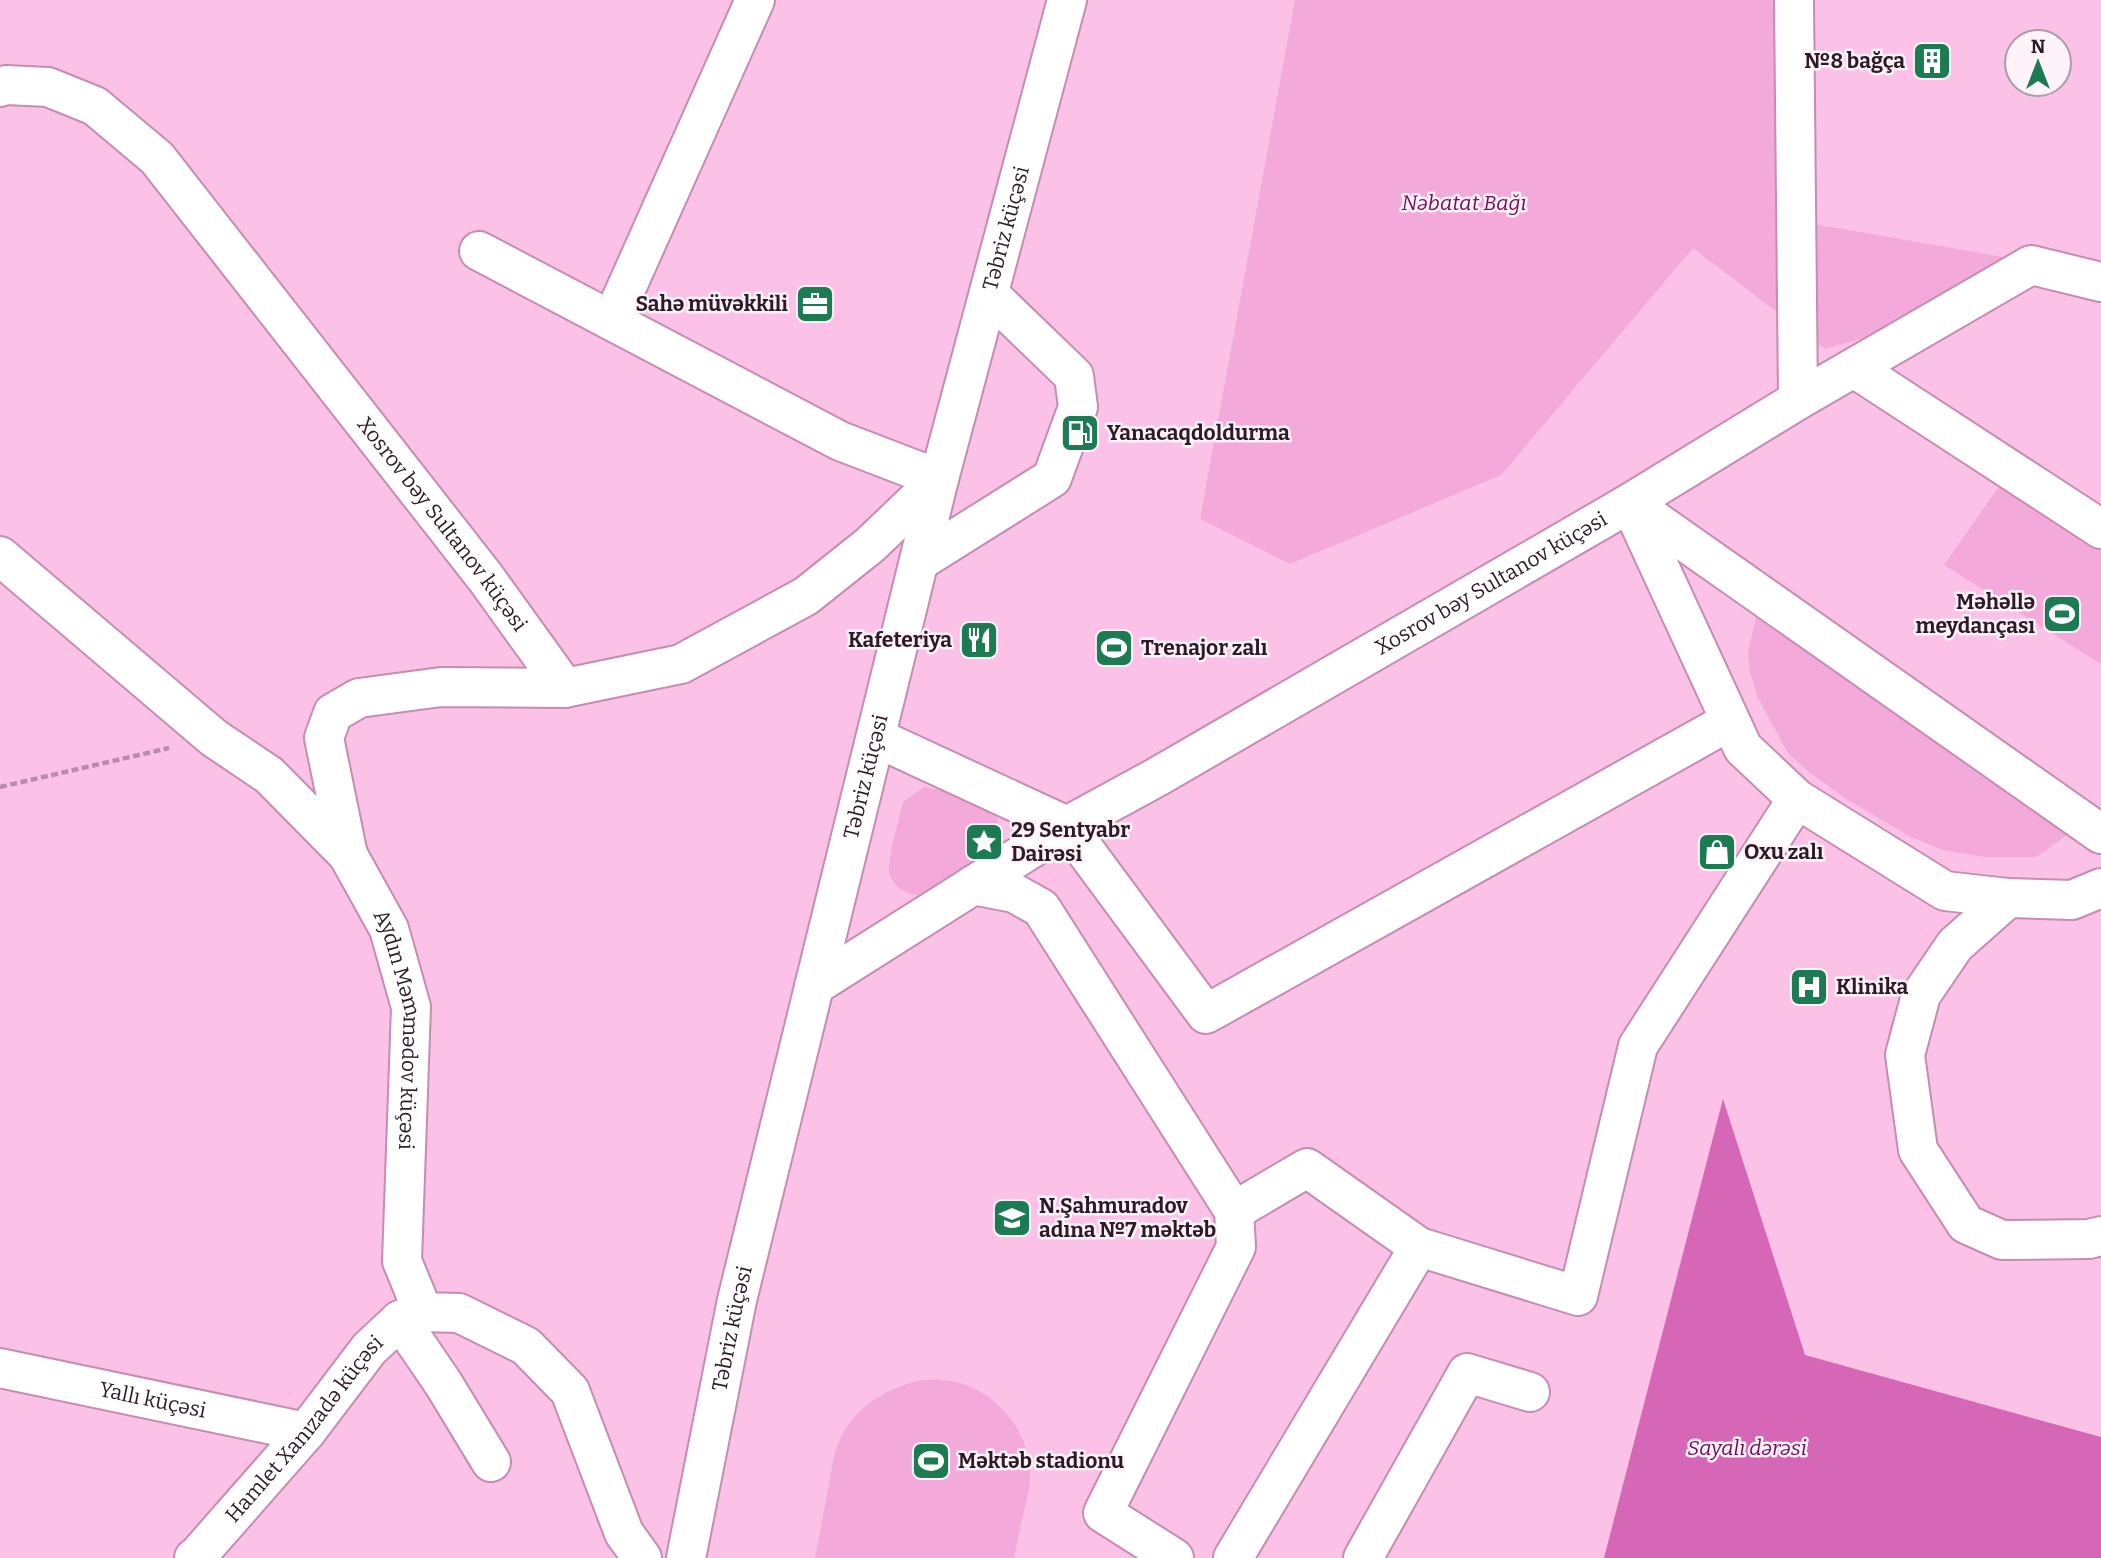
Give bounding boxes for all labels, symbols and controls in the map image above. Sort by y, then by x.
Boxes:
north arrow [2003,28,2073,98]
text: N [2031,35,2046,58]
building icon: №8 bağça [1911,40,1953,82]
place label: №8 bağça [1804,48,1905,74]
street label: Təbriz küçəsi [977,163,1035,293]
park label: Nəbatat Bağı [1402,190,1526,216]
office icon: Sahə müvəkkili [794,283,836,325]
place label: Sahə müvəkkili [635,291,788,317]
street label: Xosrov bəy Sultanov küçəsi [352,412,533,636]
fuel station icon: Yanacaqdoldurma [1059,412,1101,454]
place label: Yanacaqdoldurma [1107,420,1290,446]
street label: Xosrov bəy Sultanov küçəsi [1371,506,1612,661]
place label: Məhəllə meydançası [1915,589,2035,639]
sports icon: Məhəllə meydançası [2041,593,2083,635]
restaurant icon: Kafeteriya [958,619,1000,661]
place label: Kafeteriya [848,627,952,653]
sports icon: Trenajor zalı [1093,627,1135,669]
place label: Trenajor zalı [1141,635,1268,661]
street label: Təbriz küçəsi [838,712,894,842]
place label: 29 Sentyabr Dairəsi [1011,817,1130,867]
place icon: 29 Sentyabr Dairəsi [963,821,1005,863]
shop icon: Oxu zalı [1696,831,1738,873]
place label: Oxu zalı [1744,839,1824,865]
street label: Aydın Məmmədov küçəsi [368,905,426,1150]
hospital icon: Klinika [1788,966,1830,1008]
place label: Klinika [1836,974,1908,1000]
place label: N.Şahmuradov adına №7 məktəb [1039,1193,1216,1243]
school or university icon: N.Şahmuradov adına №7 məktəb [991,1197,1033,1239]
street label: Təbriz küçəsi [706,1263,758,1393]
street label: Hamlet Xanızadə küçəsi [220,1330,388,1528]
street label: Yallı küçəsi [97,1376,208,1424]
park label: Sayalı dərəsi [1687,1435,1807,1461]
sports icon: Məktəb stadionu [910,1440,952,1482]
place label: Məktəb stadionu [958,1448,1124,1474]

